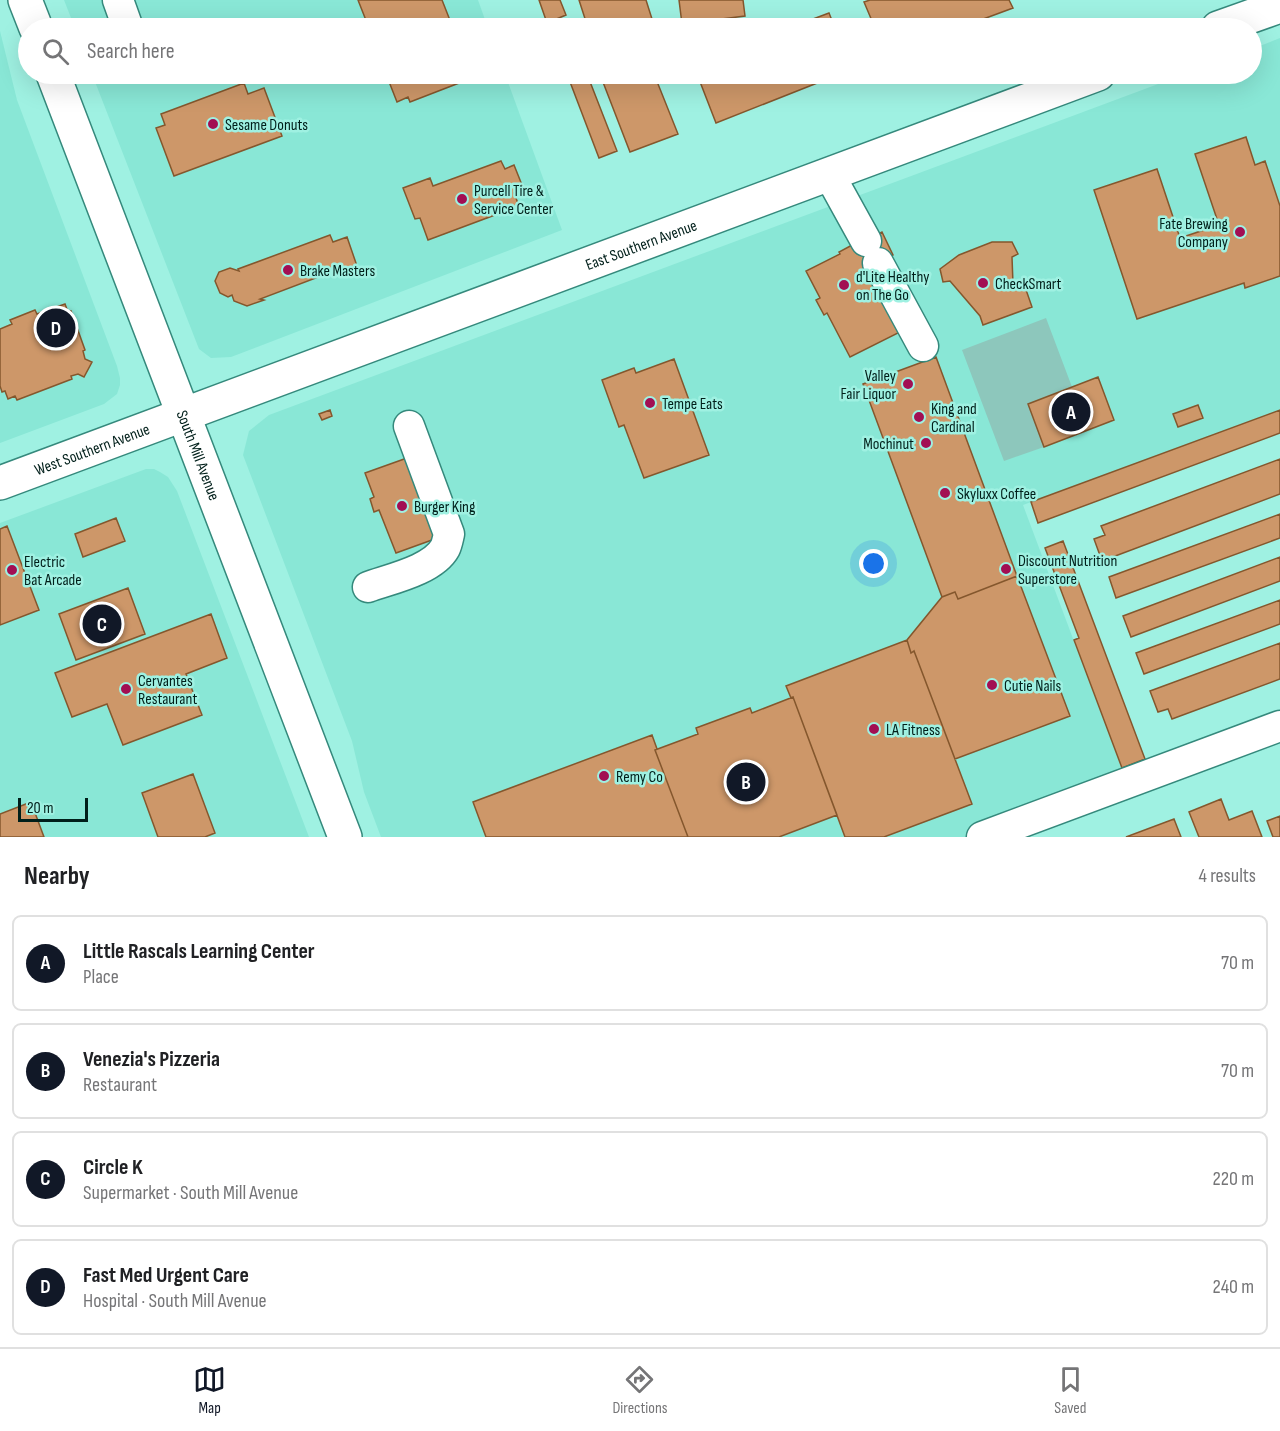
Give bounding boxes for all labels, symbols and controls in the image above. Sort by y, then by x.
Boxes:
search box [18,18,1262,84]
icon: search [39,35,72,68]
text: Search here [87,38,174,65]
place label: Sesame Donuts [225,116,308,135]
marker: Sesame Donuts [206,117,220,131]
place label: Purcell Tire & Service Center [474,182,554,219]
marker: Purcell Tire & Service Center [455,192,469,206]
place label: Fate Brewing Company [1159,215,1228,252]
street label: East Southern Avenue [583,216,700,275]
marker: Fate Brewing Company [1233,225,1247,239]
place label: Brake Masters [300,262,375,281]
marker: Brake Masters [281,263,295,277]
place label: d'Lite Healthy on The Go [856,268,929,305]
place label: CheckSmart [995,275,1062,294]
marker: CheckSmart [976,276,990,290]
marker: d'Lite Healthy on The Go [837,278,851,292]
pin: D [36,306,76,350]
place label: Valley Fair Liquor [840,367,896,404]
marker: Valley Fair Liquor [901,377,915,391]
pin: A [1052,390,1090,434]
place label: Tempe Eats [662,395,723,414]
marker: Tempe Eats [643,396,657,410]
place label: King and Cardinal [931,400,977,437]
street label: South Mill Avenue [172,408,223,503]
marker: King and Cardinal [912,410,926,424]
street label: West Southern Avenue [32,420,153,480]
place label: Mochinut [863,435,914,454]
marker: Mochinut [919,436,933,450]
place label: Skyluxx Coffee [957,485,1036,504]
marker: Skyluxx Coffee [938,486,952,500]
place label: Burger King [414,498,475,517]
marker: Burger King [395,499,409,513]
your location [859,549,888,578]
place label: Discount Nutrition Superstore [1018,552,1117,589]
place label: Electric Bat Arcade [24,553,82,590]
marker: Discount Nutrition Superstore [999,562,1013,576]
marker: Electric Bat Arcade [5,563,19,577]
pin: C [82,602,122,646]
place label: Cervantes Restaurant [138,672,197,709]
place label: Cutie Nails [1004,677,1061,696]
marker: Cutie Nails [985,678,999,692]
marker: Cervantes Restaurant [119,682,133,696]
place label: LA Fitness [886,721,940,740]
marker: LA Fitness [867,722,881,736]
pin: B [726,760,766,804]
place label: Remy Co [616,768,663,787]
marker: Remy Co [597,769,611,783]
scale bar [18,795,88,822]
text: 20 m [27,799,54,818]
text: Nearby [24,861,90,892]
text: 4 results [1199,864,1256,888]
text: Little Rascals Learning Center [83,938,315,965]
text: A [41,951,50,975]
text: 70 m [1221,951,1254,975]
text: Place [83,965,119,989]
text: Venezia's Pizzeria [83,1046,220,1073]
text: B [41,1059,50,1083]
text: 70 m [1221,1059,1254,1083]
text: Restaurant [83,1073,157,1097]
text: Circle K [83,1154,143,1181]
text: C [40,1167,51,1191]
text: 220 m [1213,1167,1254,1191]
text: Supermarket · South Mill Avenue [83,1181,298,1205]
text: Fast Med Urgent Care [83,1262,249,1289]
text: D [40,1275,51,1299]
text: 240 m [1213,1275,1254,1299]
text: Hospital · South Mill Avenue [83,1289,267,1313]
tab: Map [193,1363,226,1418]
tab: Directions [612,1363,668,1418]
tab: Saved [1054,1363,1087,1418]

